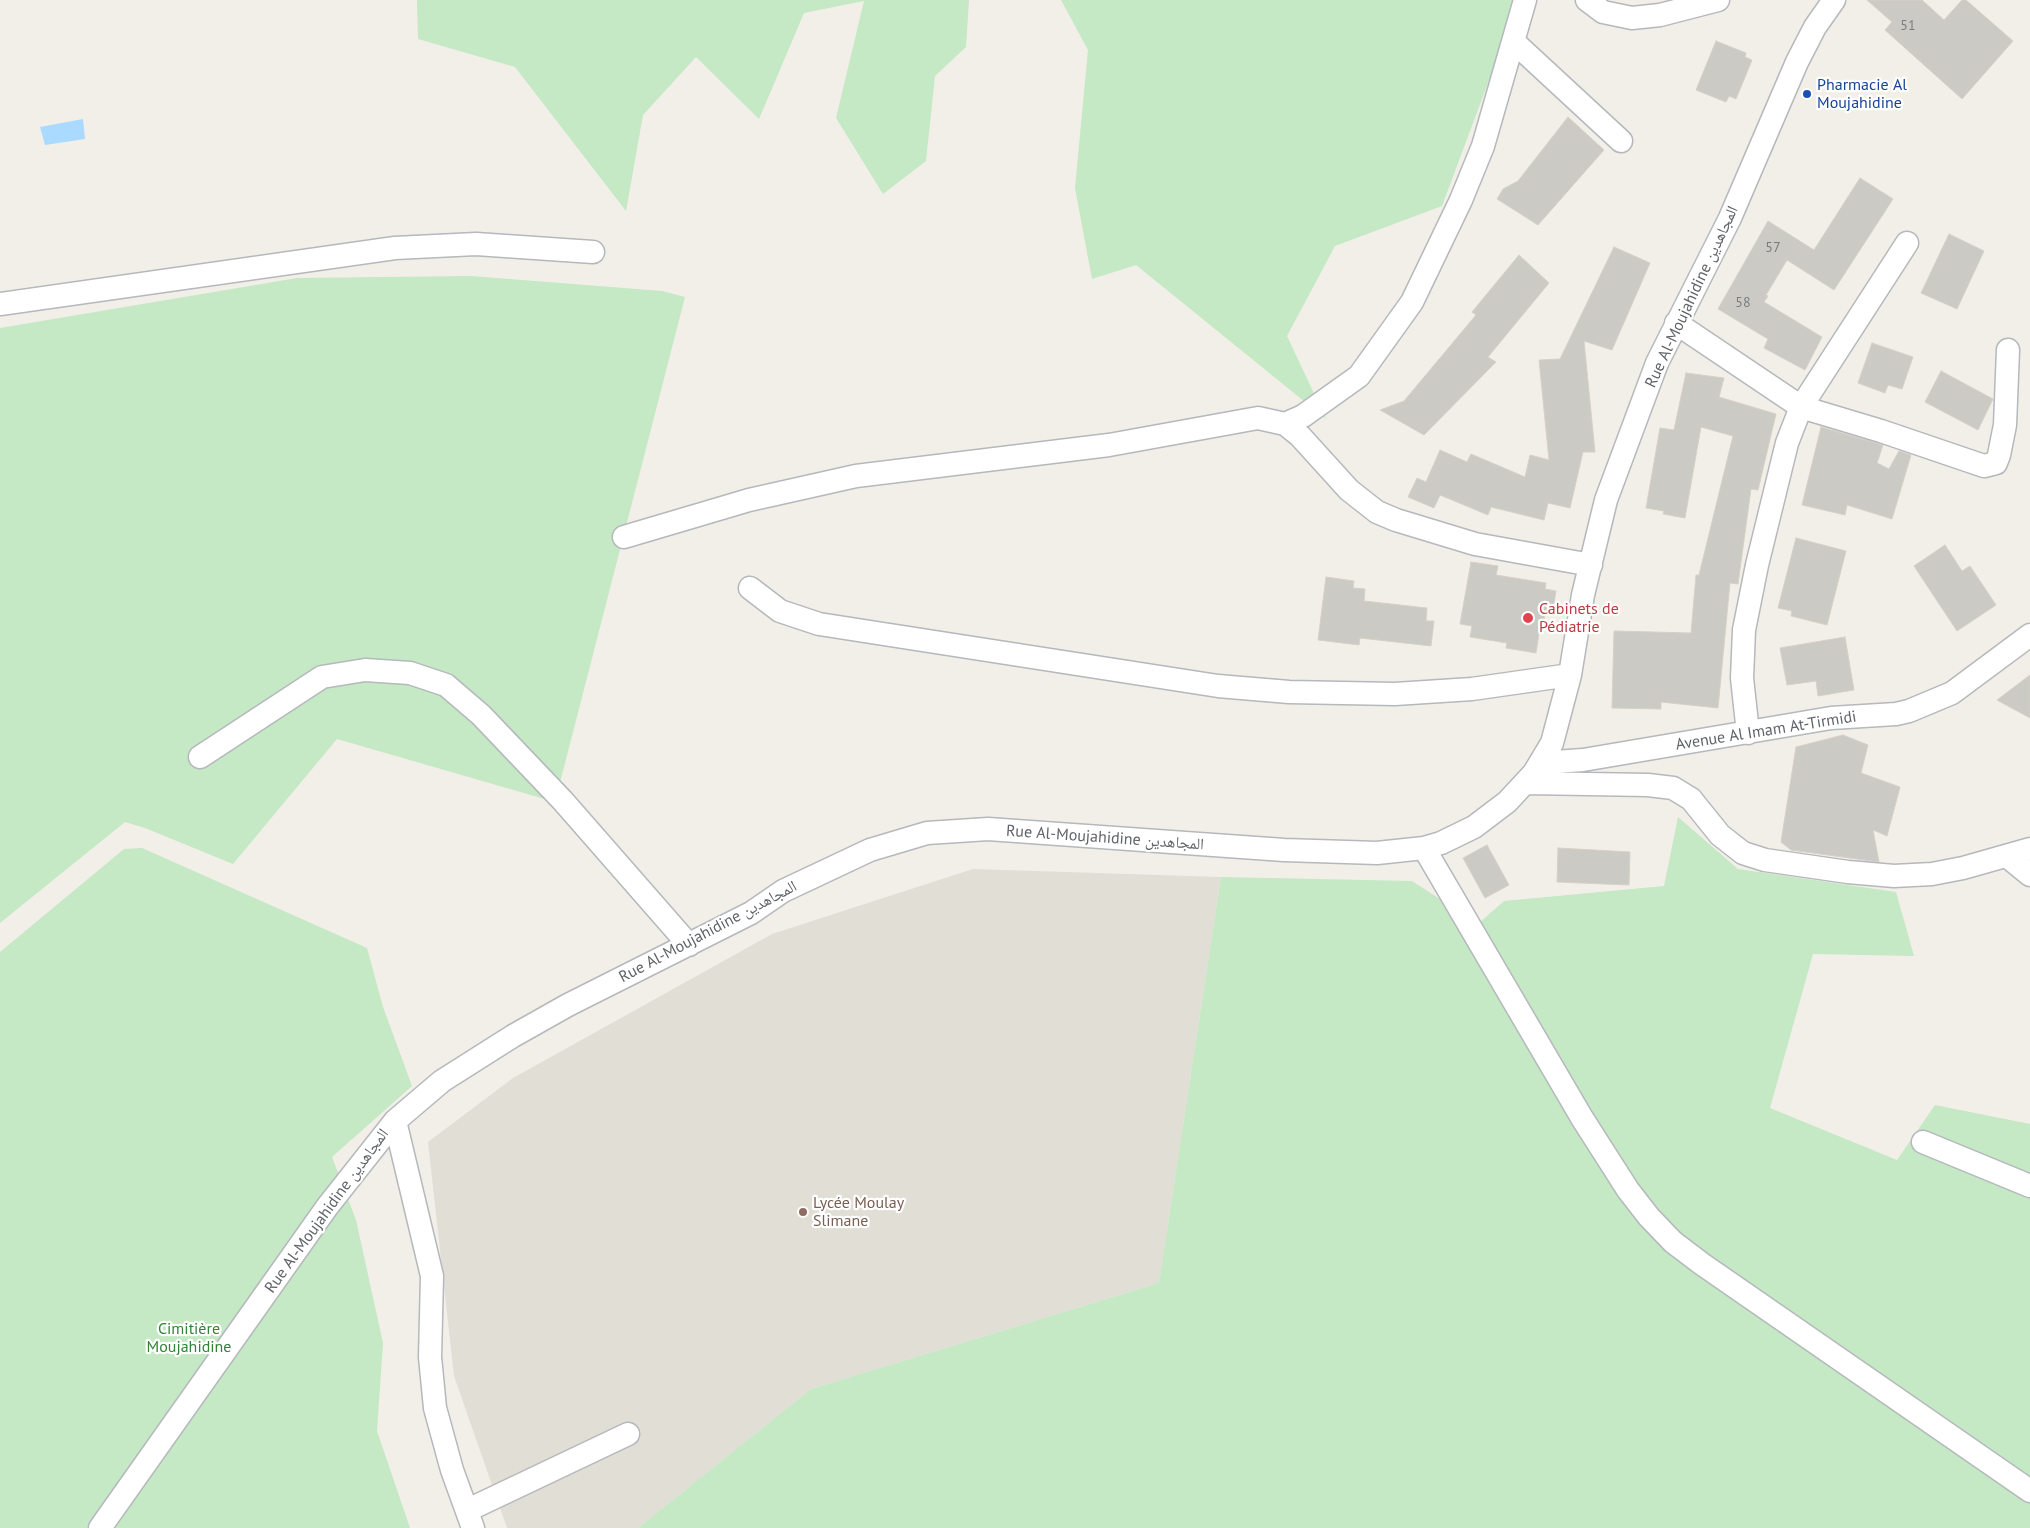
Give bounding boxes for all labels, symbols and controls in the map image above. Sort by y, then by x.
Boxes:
house number: 51 [1900,18,1916,34]
place label: Pharmacie Al Moujahidine [1817,75,1907,113]
marker: Pharmacie Al Moujahidine [1801,88,1813,100]
street label: Rue Al-Moujahidine المجاهدين [1641,203,1743,391]
house number: 57 [1765,240,1781,256]
house number: 58 [1735,295,1751,311]
place label: Cabinets de Pédiatrie [1539,599,1619,637]
marker: Cabinets de Pédiatrie [1521,611,1535,625]
street label: Avenue Al Imam At-Tirmidi [1674,707,1858,755]
street label: Rue Al-Moujahidine المجاهدين [1005,822,1205,854]
street label: Rue Al-Moujahidine المجاهدين [616,877,800,987]
street label: Rue Al-Moujahidine المجاهدين [261,1125,393,1297]
place label: Lycée Moulay Slimane [813,1193,904,1231]
marker: Lycée Moulay Slimane [797,1206,809,1218]
park label: Cimitière Moujahidine [147,1319,231,1357]

